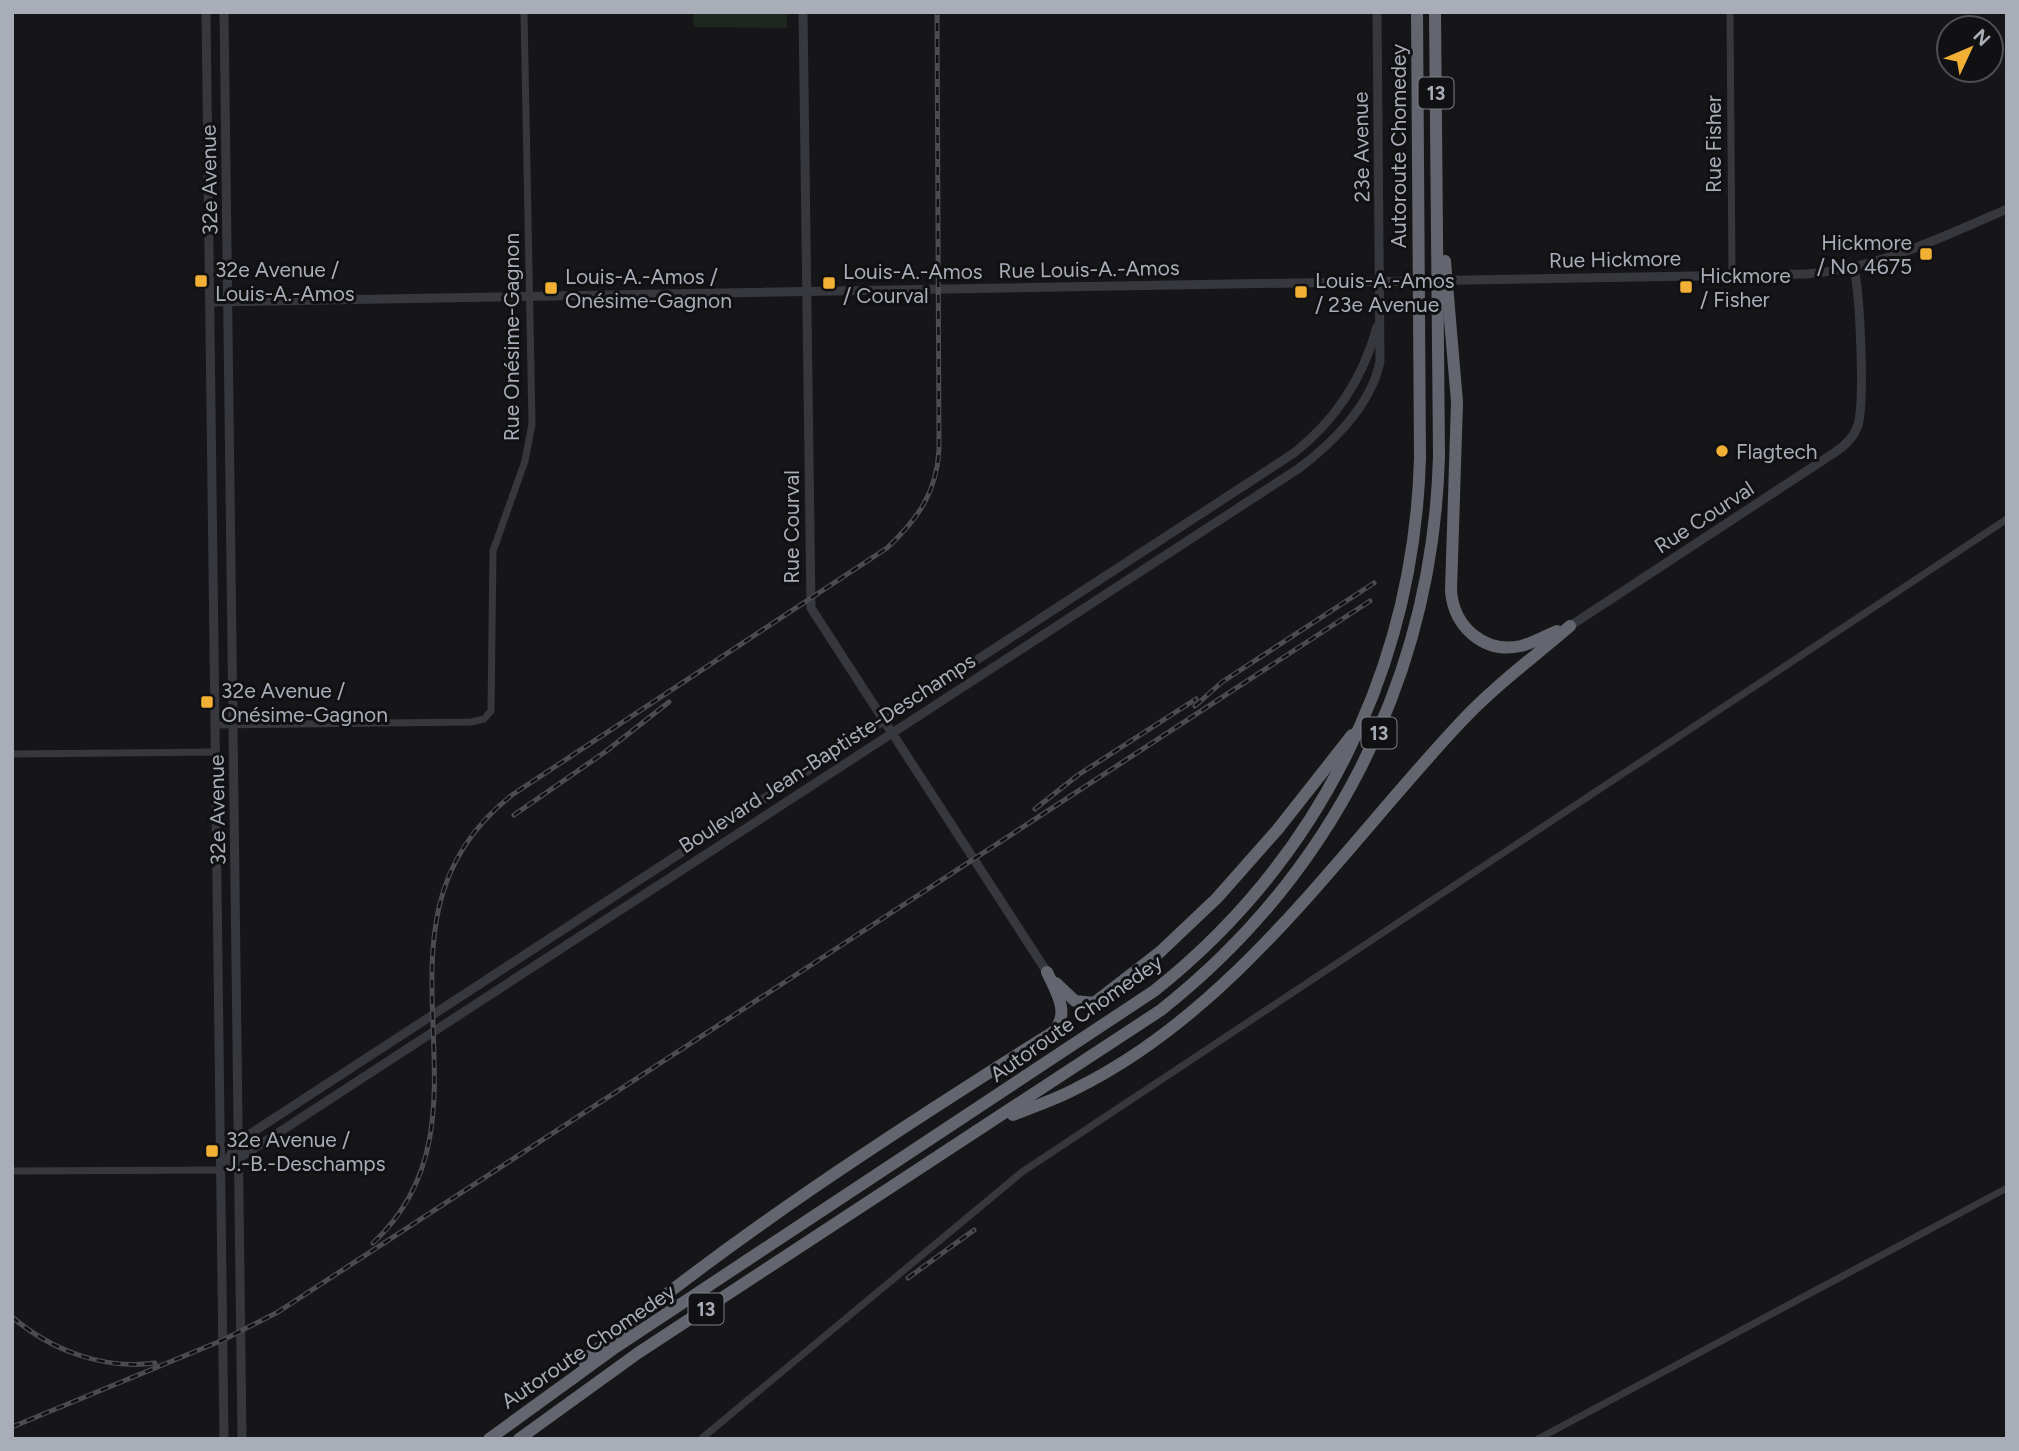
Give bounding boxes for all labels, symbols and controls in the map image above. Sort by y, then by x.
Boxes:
north arrow [1935,14,2005,84]
text: N [1968,24,1995,51]
street label: Autoroute Chomedey [1386,44,1411,248]
road number: 13 [1418,78,1454,108]
street label: 23e Avenue [1348,91,1374,203]
street label: Rue Fisher [1701,95,1726,193]
street label: 32e Avenue [196,124,222,236]
place label: Hickmore / No 4675 [1817,230,1912,279]
street label: Rue Onésime-Gagnon [499,233,524,441]
street label: Rue Hickmore [1549,245,1681,273]
marker: Hickmore / No 4675 [1918,246,1934,262]
street label: Rue Louis-A.-Amos [998,255,1180,283]
place label: 32e Avenue / Louis-A.-Amos [215,257,355,306]
place label: Louis-A.-Amos / Courval [843,259,983,308]
place label: Hickmore / Fisher [1700,263,1791,312]
place label: Louis-A.-Amos / Onésime-Gagnon [565,264,732,313]
place label: Louis-A.-Amos / 23e Avenue [1315,268,1455,317]
marker: 32e Avenue / Louis-A.-Amos [193,273,209,289]
marker: Louis-A.-Amos / Courval [821,275,837,291]
marker: Hickmore / Fisher [1678,279,1694,295]
marker: Louis-A.-Amos / Onésime-Gagnon [543,280,559,296]
marker: Louis-A.-Amos / 23e Avenue [1293,284,1309,300]
place label: Flagtech [1736,439,1818,464]
marker: Flagtech [1714,443,1730,459]
street label: Rue Courval [779,470,804,584]
street label: Rue Courval [1650,476,1758,558]
street label: Boulevard Jean-Baptiste-Deschamps [674,648,980,858]
place label: 32e Avenue / Onésime-Gagnon [221,678,388,727]
marker: 32e Avenue / Onésime-Gagnon [199,694,215,710]
road number: 13 [1362,718,1396,748]
street label: 32e Avenue [204,754,230,866]
street label: Autoroute Chomedey [985,949,1167,1087]
place label: 32e Avenue / J.-B.-Deschamps [226,1127,385,1176]
marker: 32e Avenue / J.-B.-Deschamps [204,1143,220,1159]
street label: Autoroute Chomedey [496,1278,680,1414]
road number: 13 [688,1294,724,1324]

